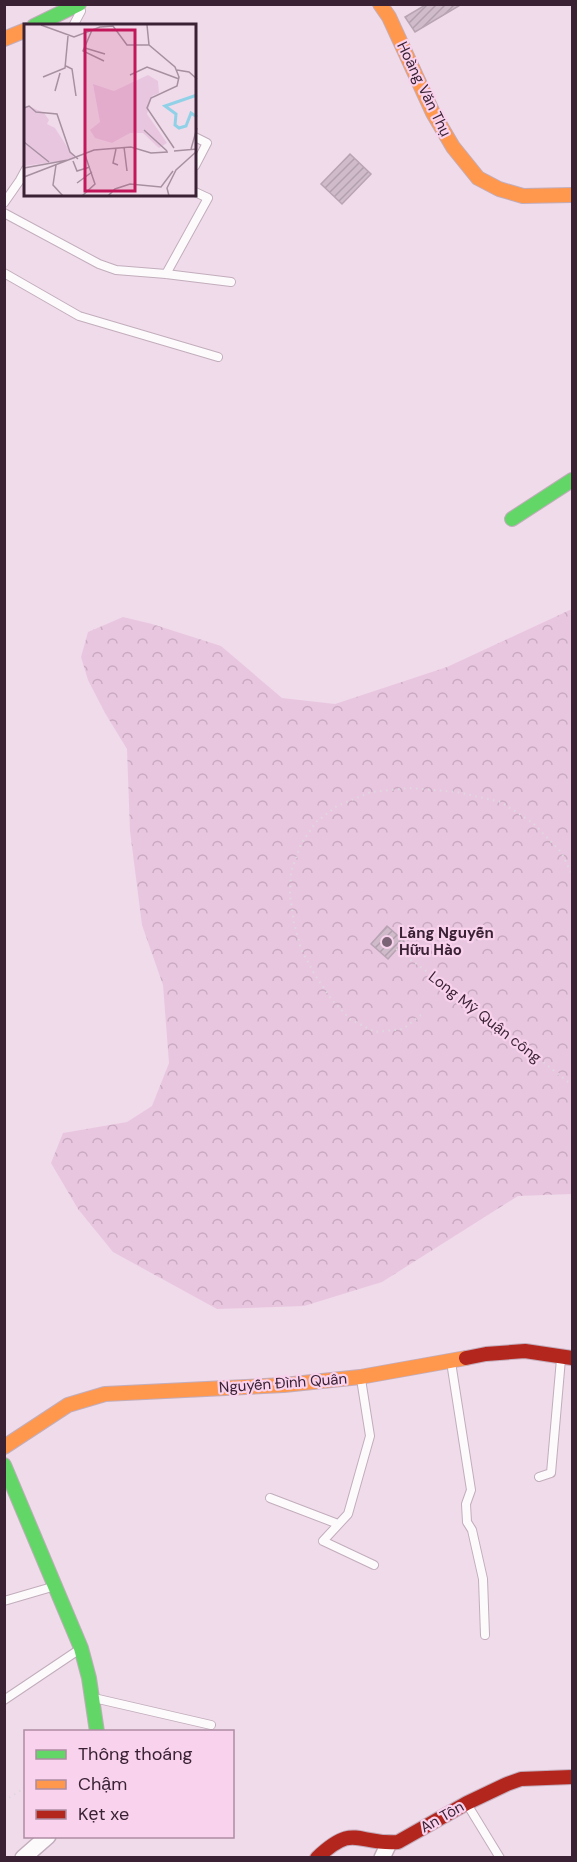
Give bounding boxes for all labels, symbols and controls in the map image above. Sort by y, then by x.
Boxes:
inset map [24,24,196,196]
street label: Hoàng Văn Thụ [392,38,456,140]
place label: Lăng Nguyễn Hữu Hào [399,923,494,960]
marker: Lăng Nguyễn Hữu Hào [380,935,394,949]
street label: Long Mỹ Quận công [424,967,546,1067]
street label: Nguyễn Đình Quân [218,1369,348,1397]
legend [24,1730,234,1838]
text: Thông thoáng [78,1742,193,1766]
text: Chậm [78,1772,127,1796]
street label: An Tôn [417,1797,467,1837]
text: Kẹt xe [78,1802,129,1826]

